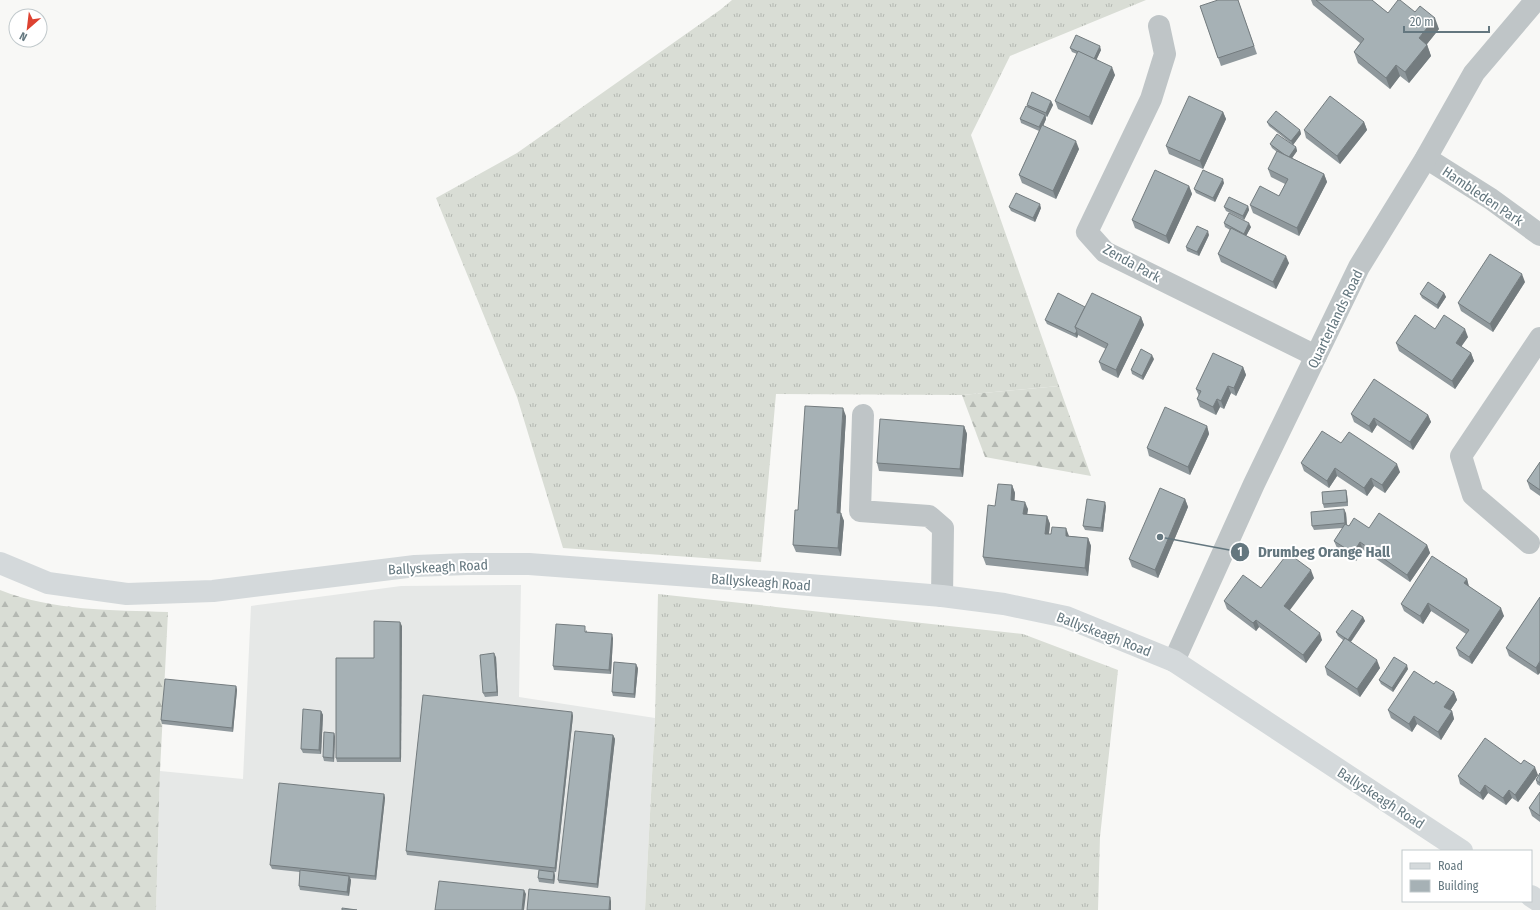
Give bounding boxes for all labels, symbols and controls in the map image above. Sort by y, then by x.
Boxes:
north arrow [8,8,48,48]
scale bar [1404,8,1489,34]
text: 20 m [1410,15,1434,29]
text: N [18,29,30,44]
street label: Hambleden Park [1439,163,1527,230]
street label: Zenda Park [1100,241,1164,286]
street label: Quarterlands Road [1304,267,1367,371]
callout: Drumbeg Orange Hall [1230,538,1398,565]
text: Drumbeg Orange Hall [1258,543,1391,561]
text: 1 [1237,545,1243,559]
street label: Ballyskeagh Road [388,556,488,579]
street label: Ballyskeagh Road [711,571,811,594]
street label: Ballyskeagh Road [1054,609,1154,660]
street label: Ballyskeagh Road [1334,764,1427,833]
legend [1402,850,1532,902]
text: Road [1438,859,1463,873]
text: Building [1438,879,1479,893]

